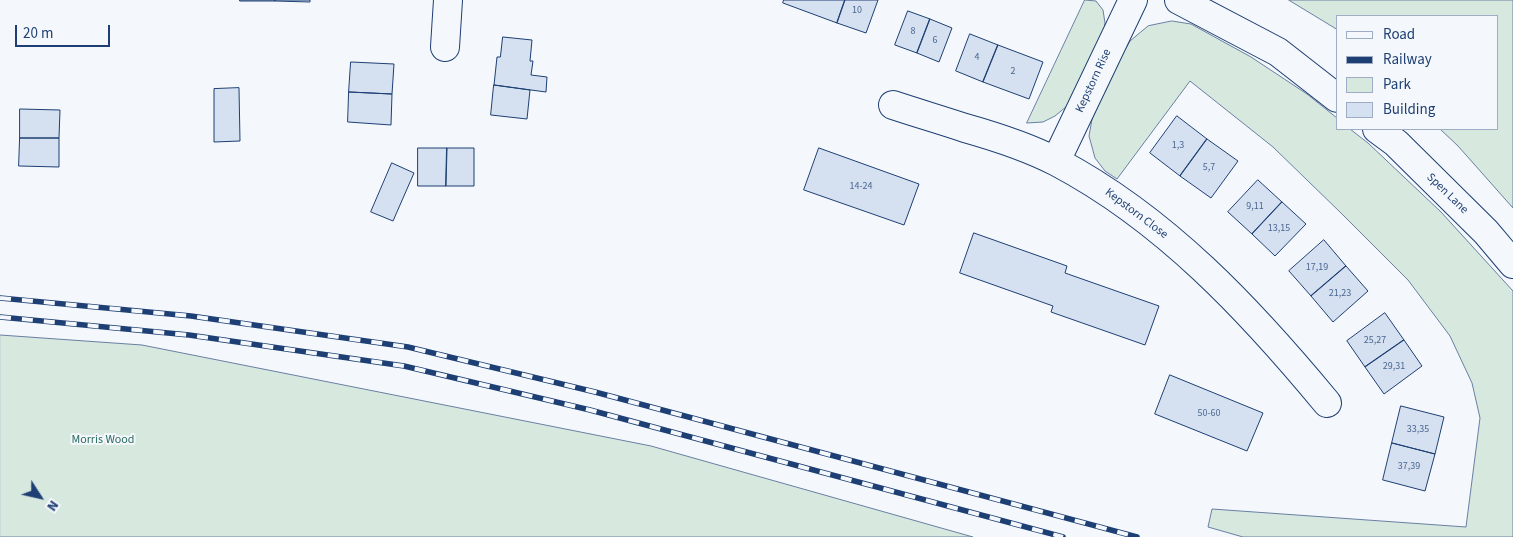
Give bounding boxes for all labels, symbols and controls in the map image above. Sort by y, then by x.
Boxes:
house number: 10 [852,5,862,17]
scale bar [18,15,112,47]
legend [1336,15,1498,130]
text: 20 m [23,23,53,44]
text: Road [1383,24,1415,45]
house number: 8 [911,26,915,38]
house number: 6 [933,35,937,47]
street label: Kepstorn Rise [1073,47,1115,115]
text: Railway [1383,49,1432,70]
house number: 4 [975,52,979,64]
house number: 2 [1011,66,1015,78]
text: Park [1383,74,1411,95]
text: Building [1383,99,1435,120]
house number: 1,3 [1172,140,1184,152]
house number: 5,7 [1203,162,1215,174]
street label: Spen Lane [1423,171,1471,217]
house number: 14-24 [850,181,872,193]
street label: Kepstorn Close [1102,186,1170,242]
house number: 9,11 [1246,201,1264,213]
house number: 13,15 [1268,223,1290,235]
house number: 17,19 [1306,262,1328,274]
house number: 21,23 [1329,288,1351,300]
house number: 25,27 [1364,335,1386,347]
house number: 29,31 [1383,361,1405,373]
house number: 50-60 [1198,408,1220,420]
house number: 33,35 [1407,424,1429,436]
park label: Morris Wood [71,433,135,447]
house number: 37,39 [1398,461,1420,473]
north arrow [15,472,65,522]
text: N [41,496,63,515]

